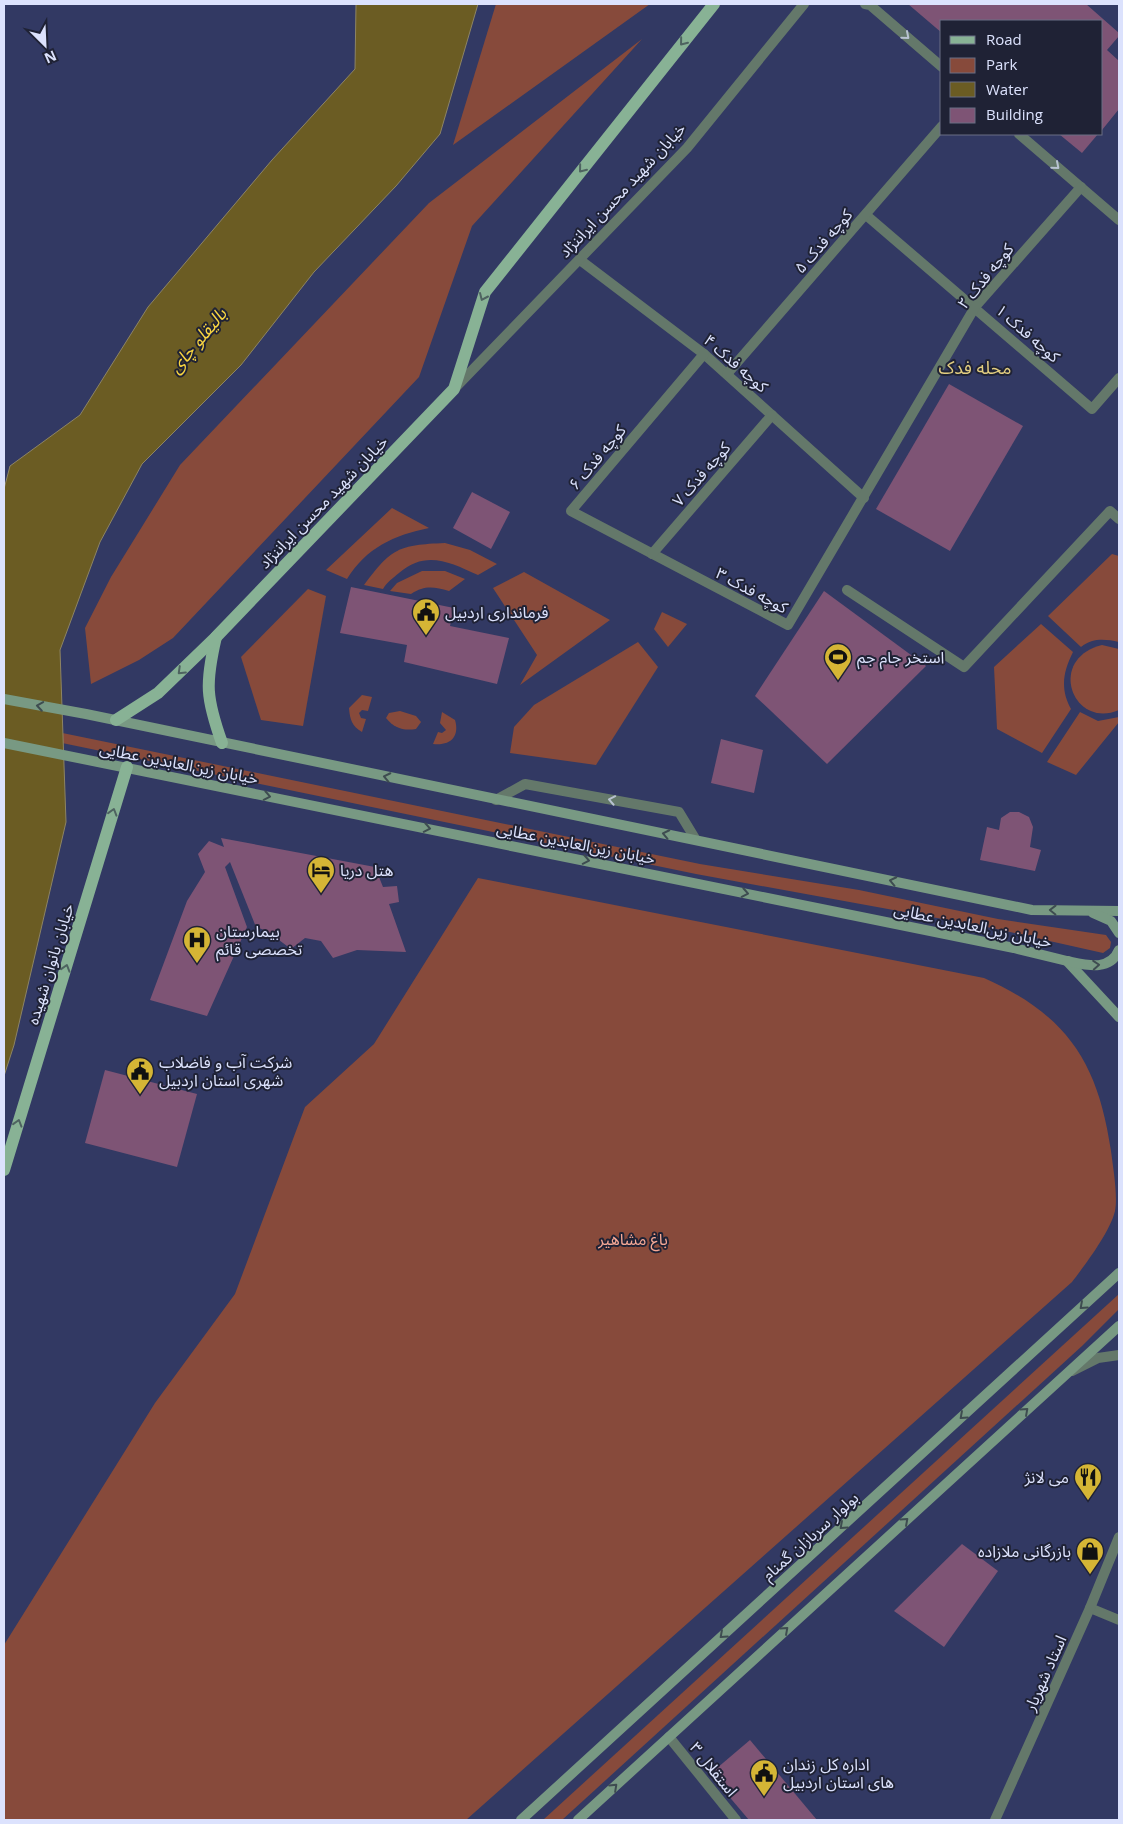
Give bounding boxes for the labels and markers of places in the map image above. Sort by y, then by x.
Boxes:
public building icon: فرمانداری اردبیل [411,597,441,636]
place label: فرمانداری اردبیل [445,601,549,623]
sports icon: استخر جام جم [823,642,853,681]
place label: استخر جام جم [857,646,944,670]
hotel icon: هتل دریا [306,855,336,894]
place label: هتل دریا [340,859,393,881]
place label: بیمارستان تخصصی قائم [216,920,303,962]
hospital icon: بیمارستان تخصصی قائم [182,925,212,964]
place label: شرکت آب و فاضلاب شهری استان اردبیل [159,1051,292,1091]
public building icon: شرکت آب و فاضلاب شهری استان اردبیل [125,1056,155,1095]
restaurant icon: می لانژ [1073,1462,1103,1501]
place label: می لانژ [1024,1466,1069,1488]
shop icon: بازرگانی ملازاده [1075,1536,1105,1575]
place label: بازرگانی ملازاده [978,1540,1071,1562]
place label: اداره کل زندان های استان اردبیل [783,1753,894,1793]
public building icon: اداره کل زندان های استان اردبیل [749,1758,779,1797]

